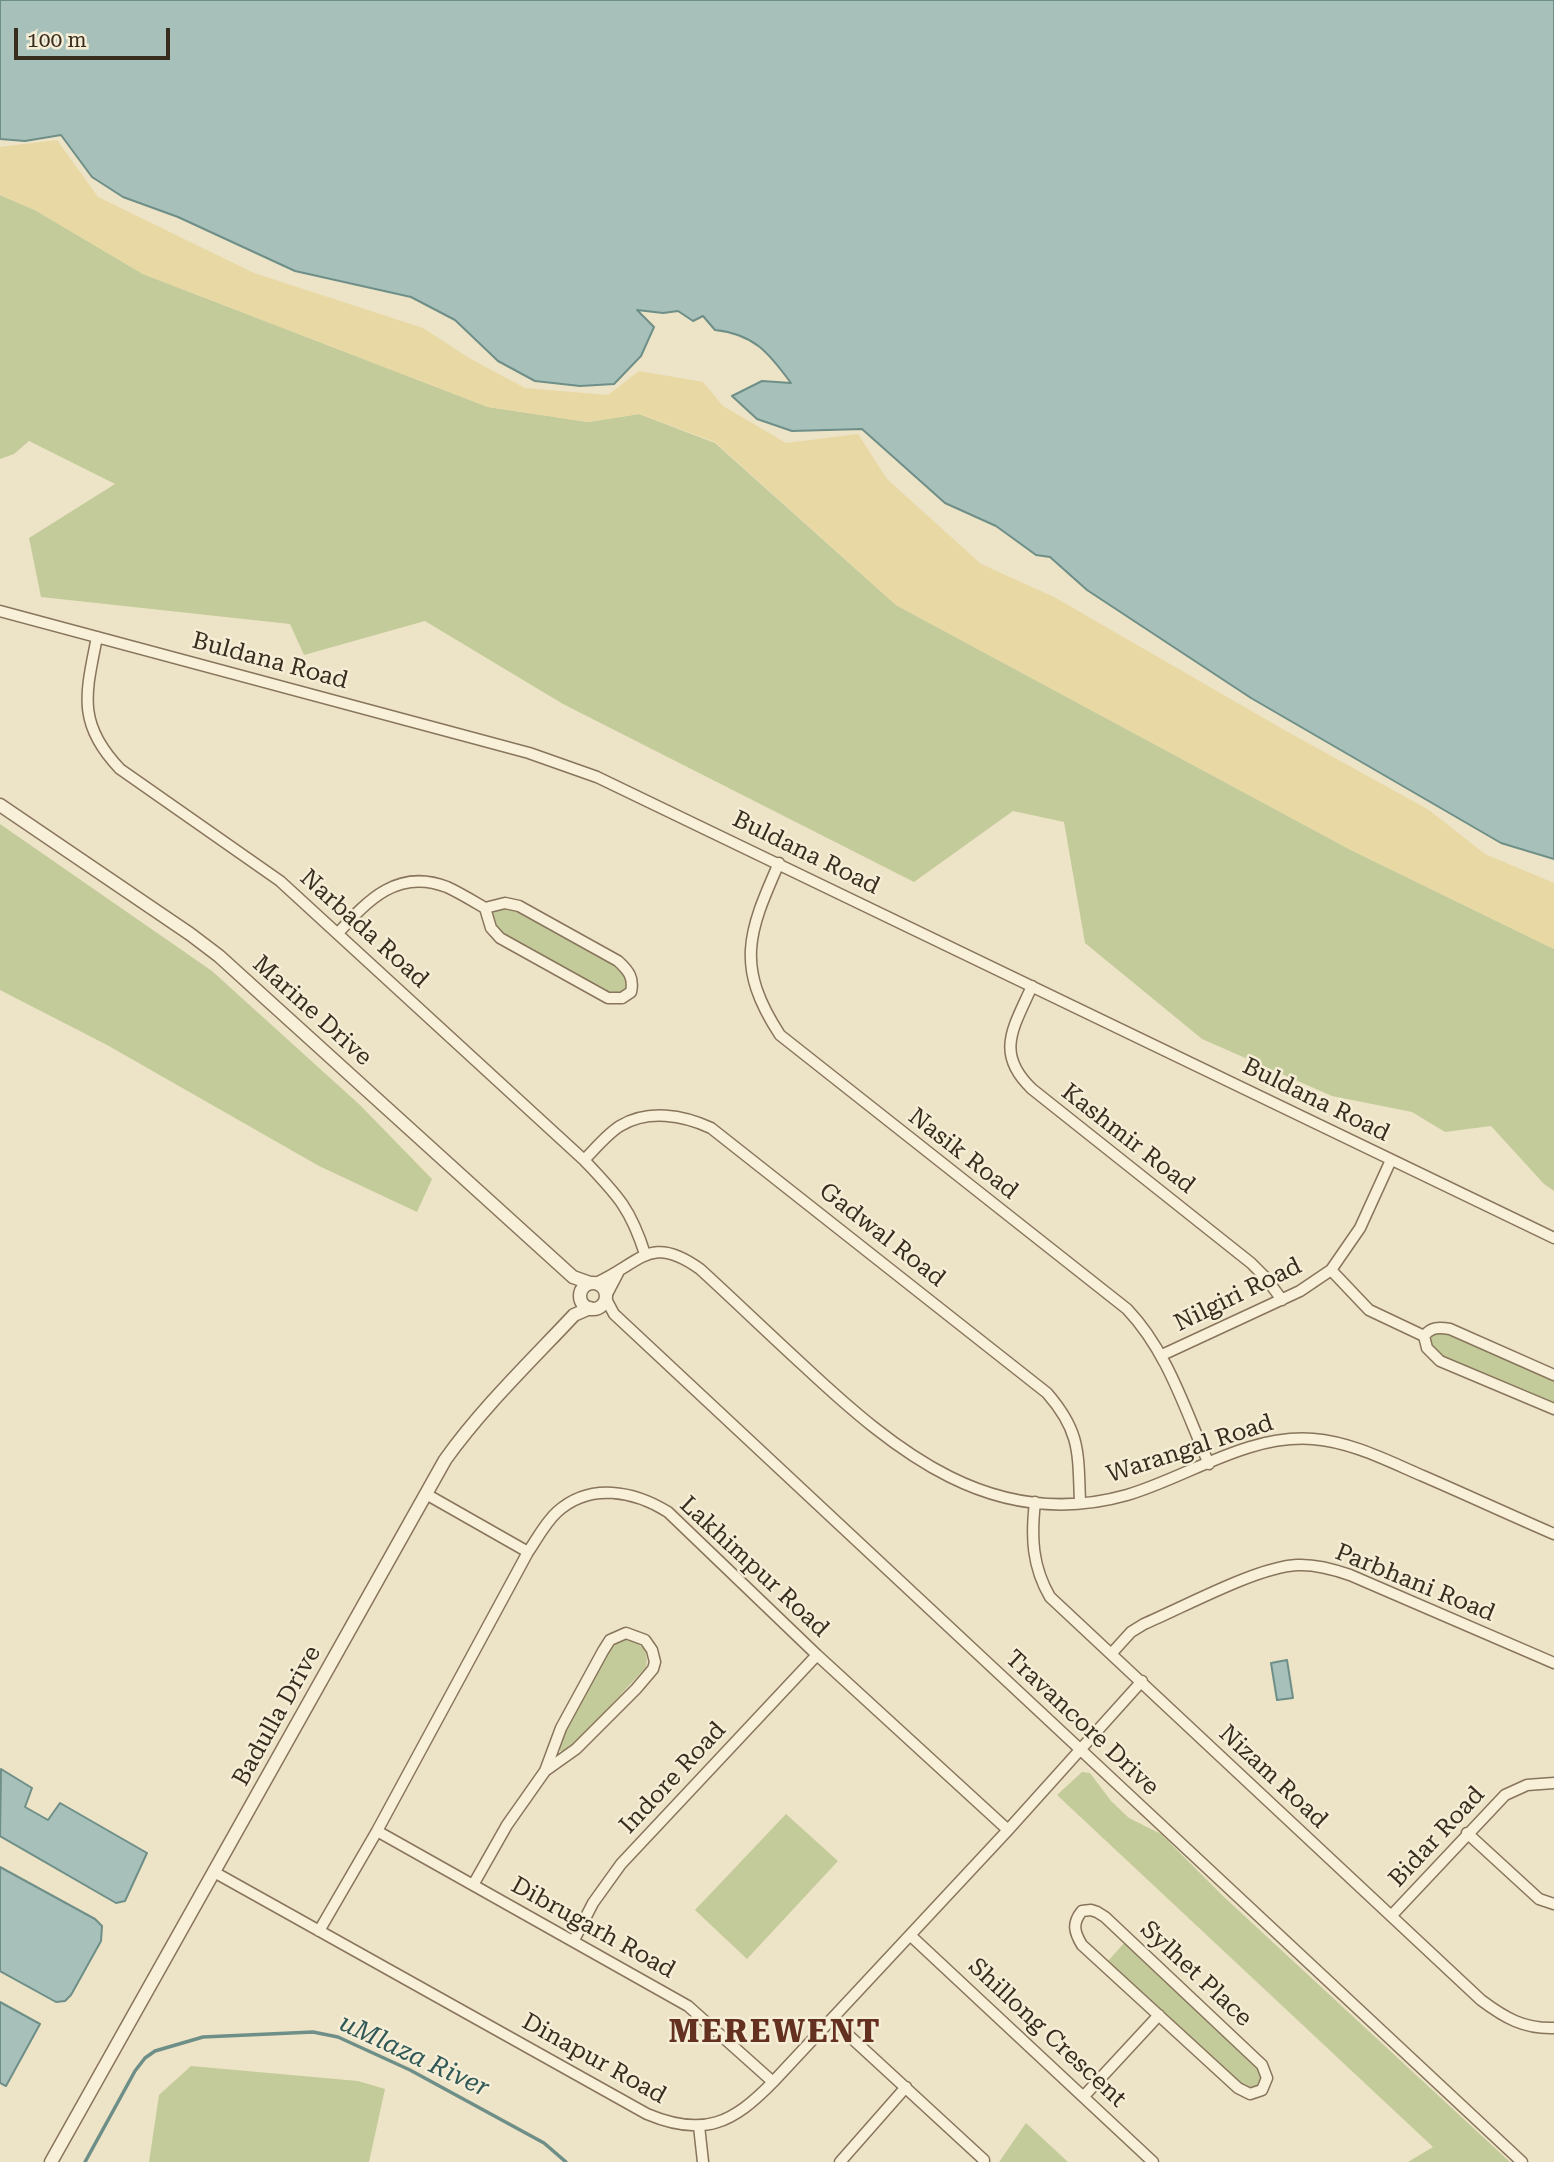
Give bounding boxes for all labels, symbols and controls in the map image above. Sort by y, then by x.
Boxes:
scale bar [18,14,173,58]
text: 100 m [27,28,87,52]
street label: Buldana Road [189,626,351,696]
street label: Buldana Road [728,805,884,901]
street label: Narbada Road [294,864,434,994]
street label: Marine Drive [246,950,378,1072]
street label: Buldana Road [1238,1052,1394,1148]
street label: Kashmir Road [1056,1078,1200,1200]
street label: Nasik Road [902,1102,1024,1206]
street label: Gadwal Road [813,1177,951,1293]
street label: Nilgiri Road [1170,1252,1306,1338]
street label: Warangal Road [1103,1409,1277,1489]
street label: Lakhimpur Road [673,1491,835,1643]
street label: Parbhani Road [1331,1538,1499,1628]
street label: Badulla Drive [227,1641,327,1791]
street label: Travancore Drive [999,1644,1165,1802]
street label: Indore Road [614,1716,732,1840]
street label: Nizam Road [1213,1719,1333,1835]
street label: Bidar Road [1383,1781,1491,1893]
street label: Dibrugarh Road [506,1871,680,1985]
street label: Sylhet Place [1134,1915,1258,2033]
street label: Shillong Crescent [962,1952,1132,2114]
water label: uMlaza River [334,2008,494,2104]
street label: Dinapur Road [517,2008,671,2110]
district label: MEREWENT [669,2014,881,2052]

